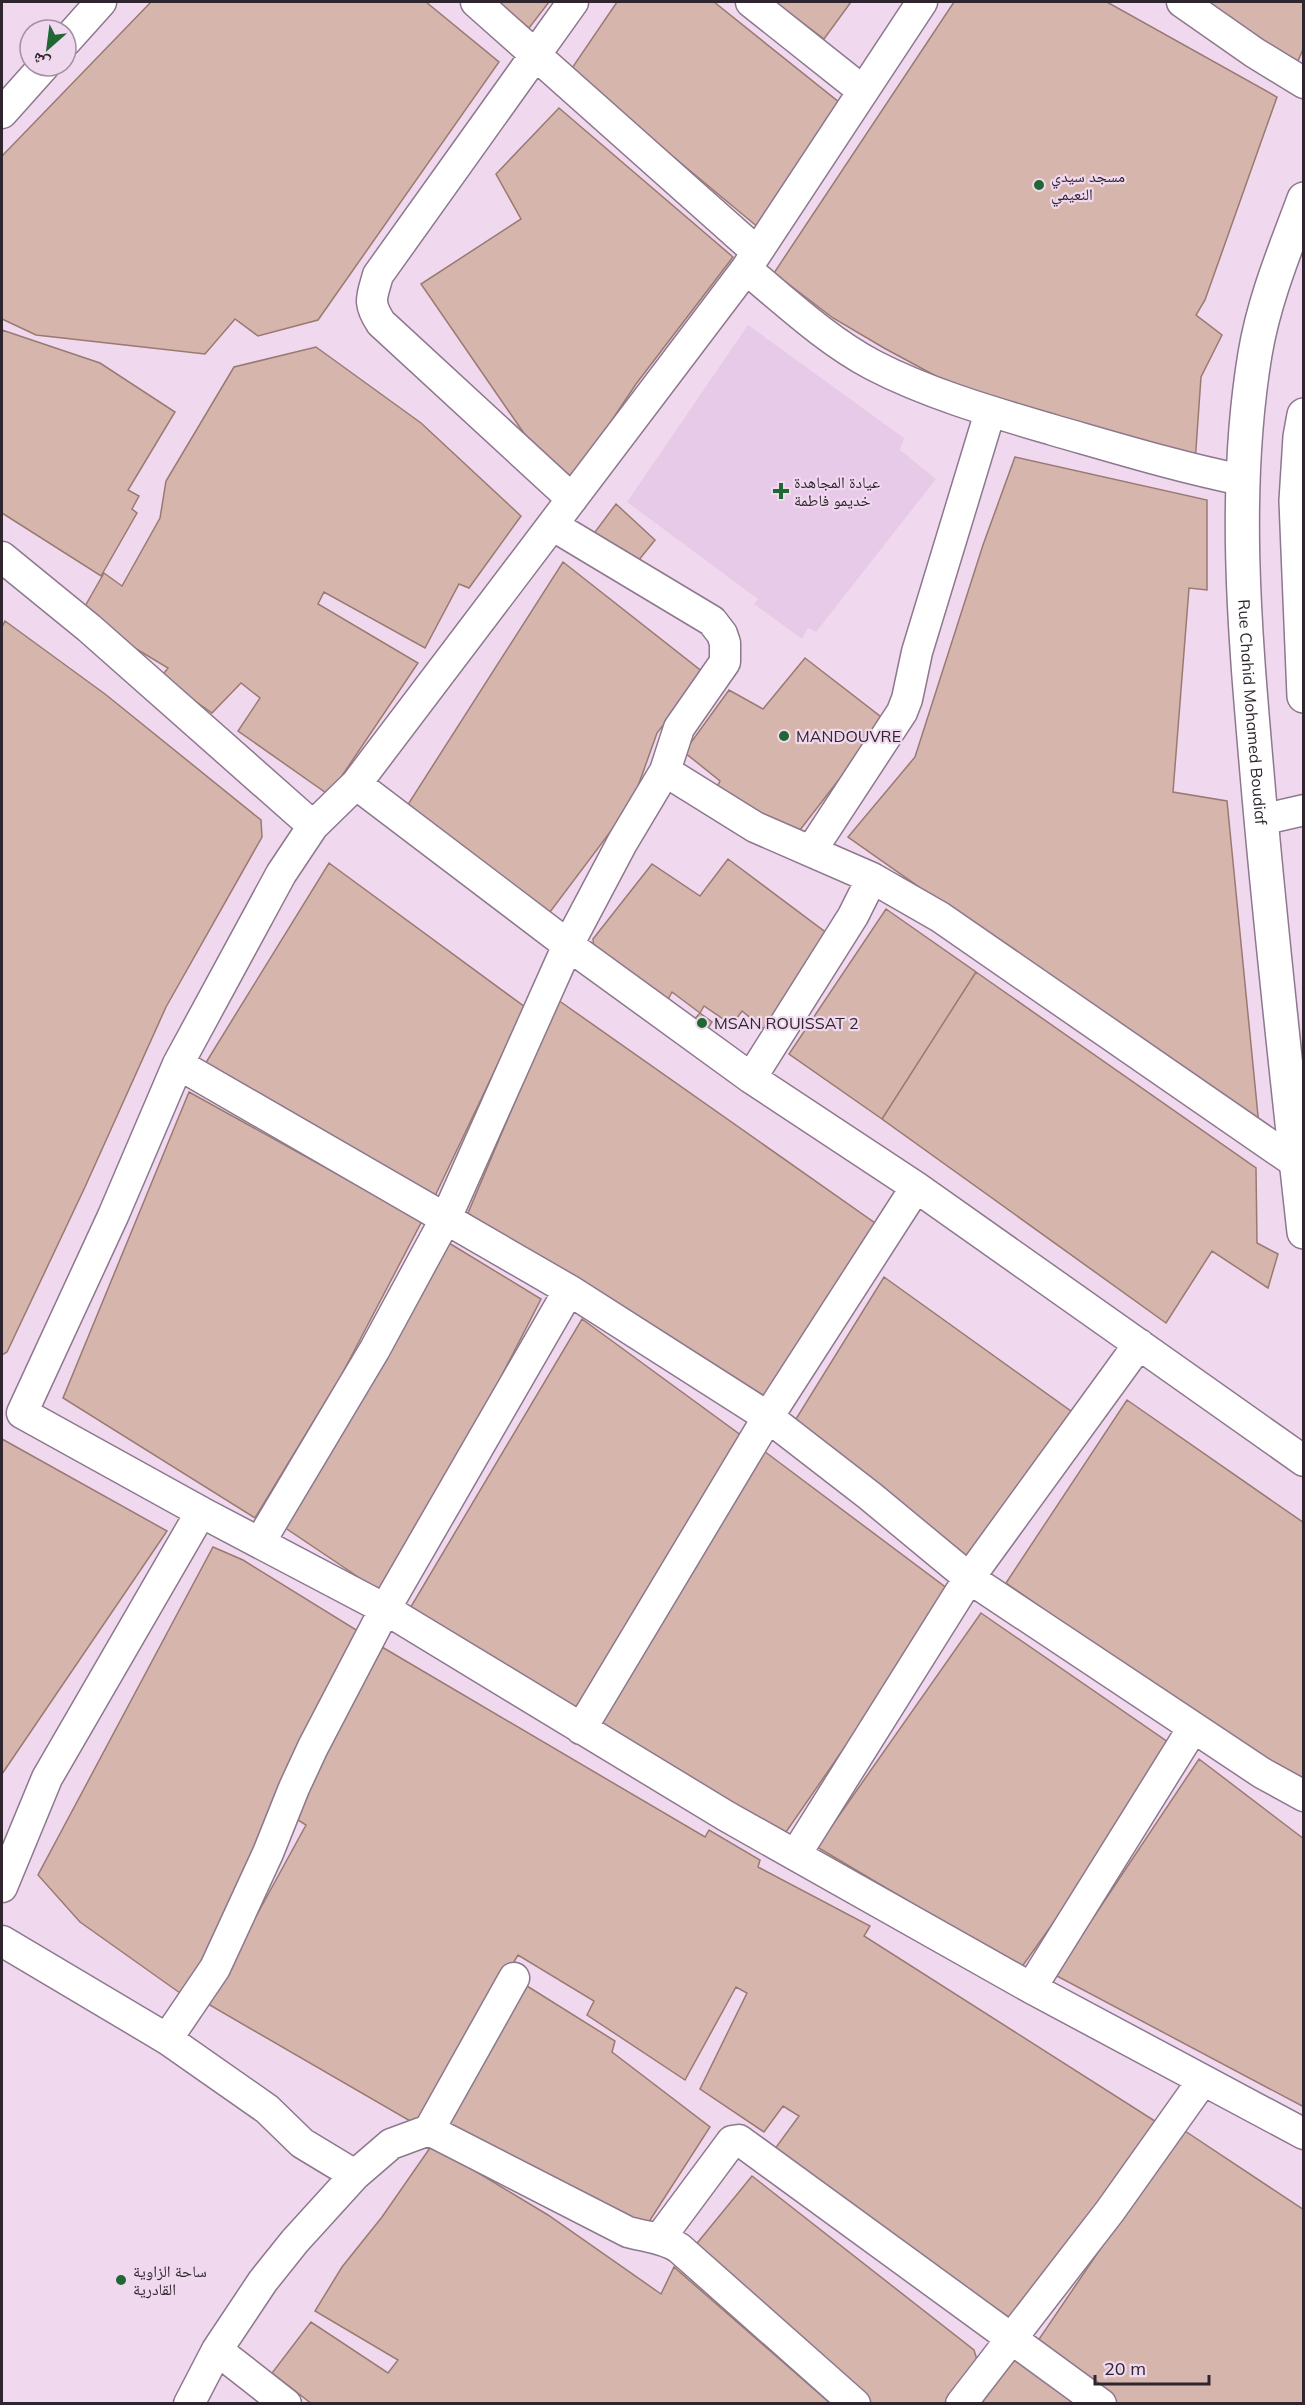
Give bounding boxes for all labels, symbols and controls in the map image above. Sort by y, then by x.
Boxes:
north arrow [18,18,78,78]
text: ش [29,48,53,74]
place label: مسجد سيدي النعيمي [1051,166,1125,207]
marker: مسجد سيدي النعيمي [1032,178,1046,192]
place label: عيادة المجاهدة خديمو فاطمة [794,472,880,510]
marker: عيادة المجاهدة خديمو فاطمة [772,482,790,500]
street label: Rue Chahid Mohamed Boudiaf [1234,599,1272,826]
place label: MANDOUVRE [796,726,901,746]
marker: MANDOUVRE [777,729,791,743]
place label: MSAN ROUISSAT 2 [714,1013,859,1033]
marker: MSAN ROUISSAT 2 [695,1016,709,1030]
place label: ساحة الزاوية القادرية [133,2261,207,2299]
marker: ساحة الزاوية القادرية [114,2273,128,2287]
scale bar [1095,2348,1209,2386]
text: 20 m [1104,2357,1146,2380]

